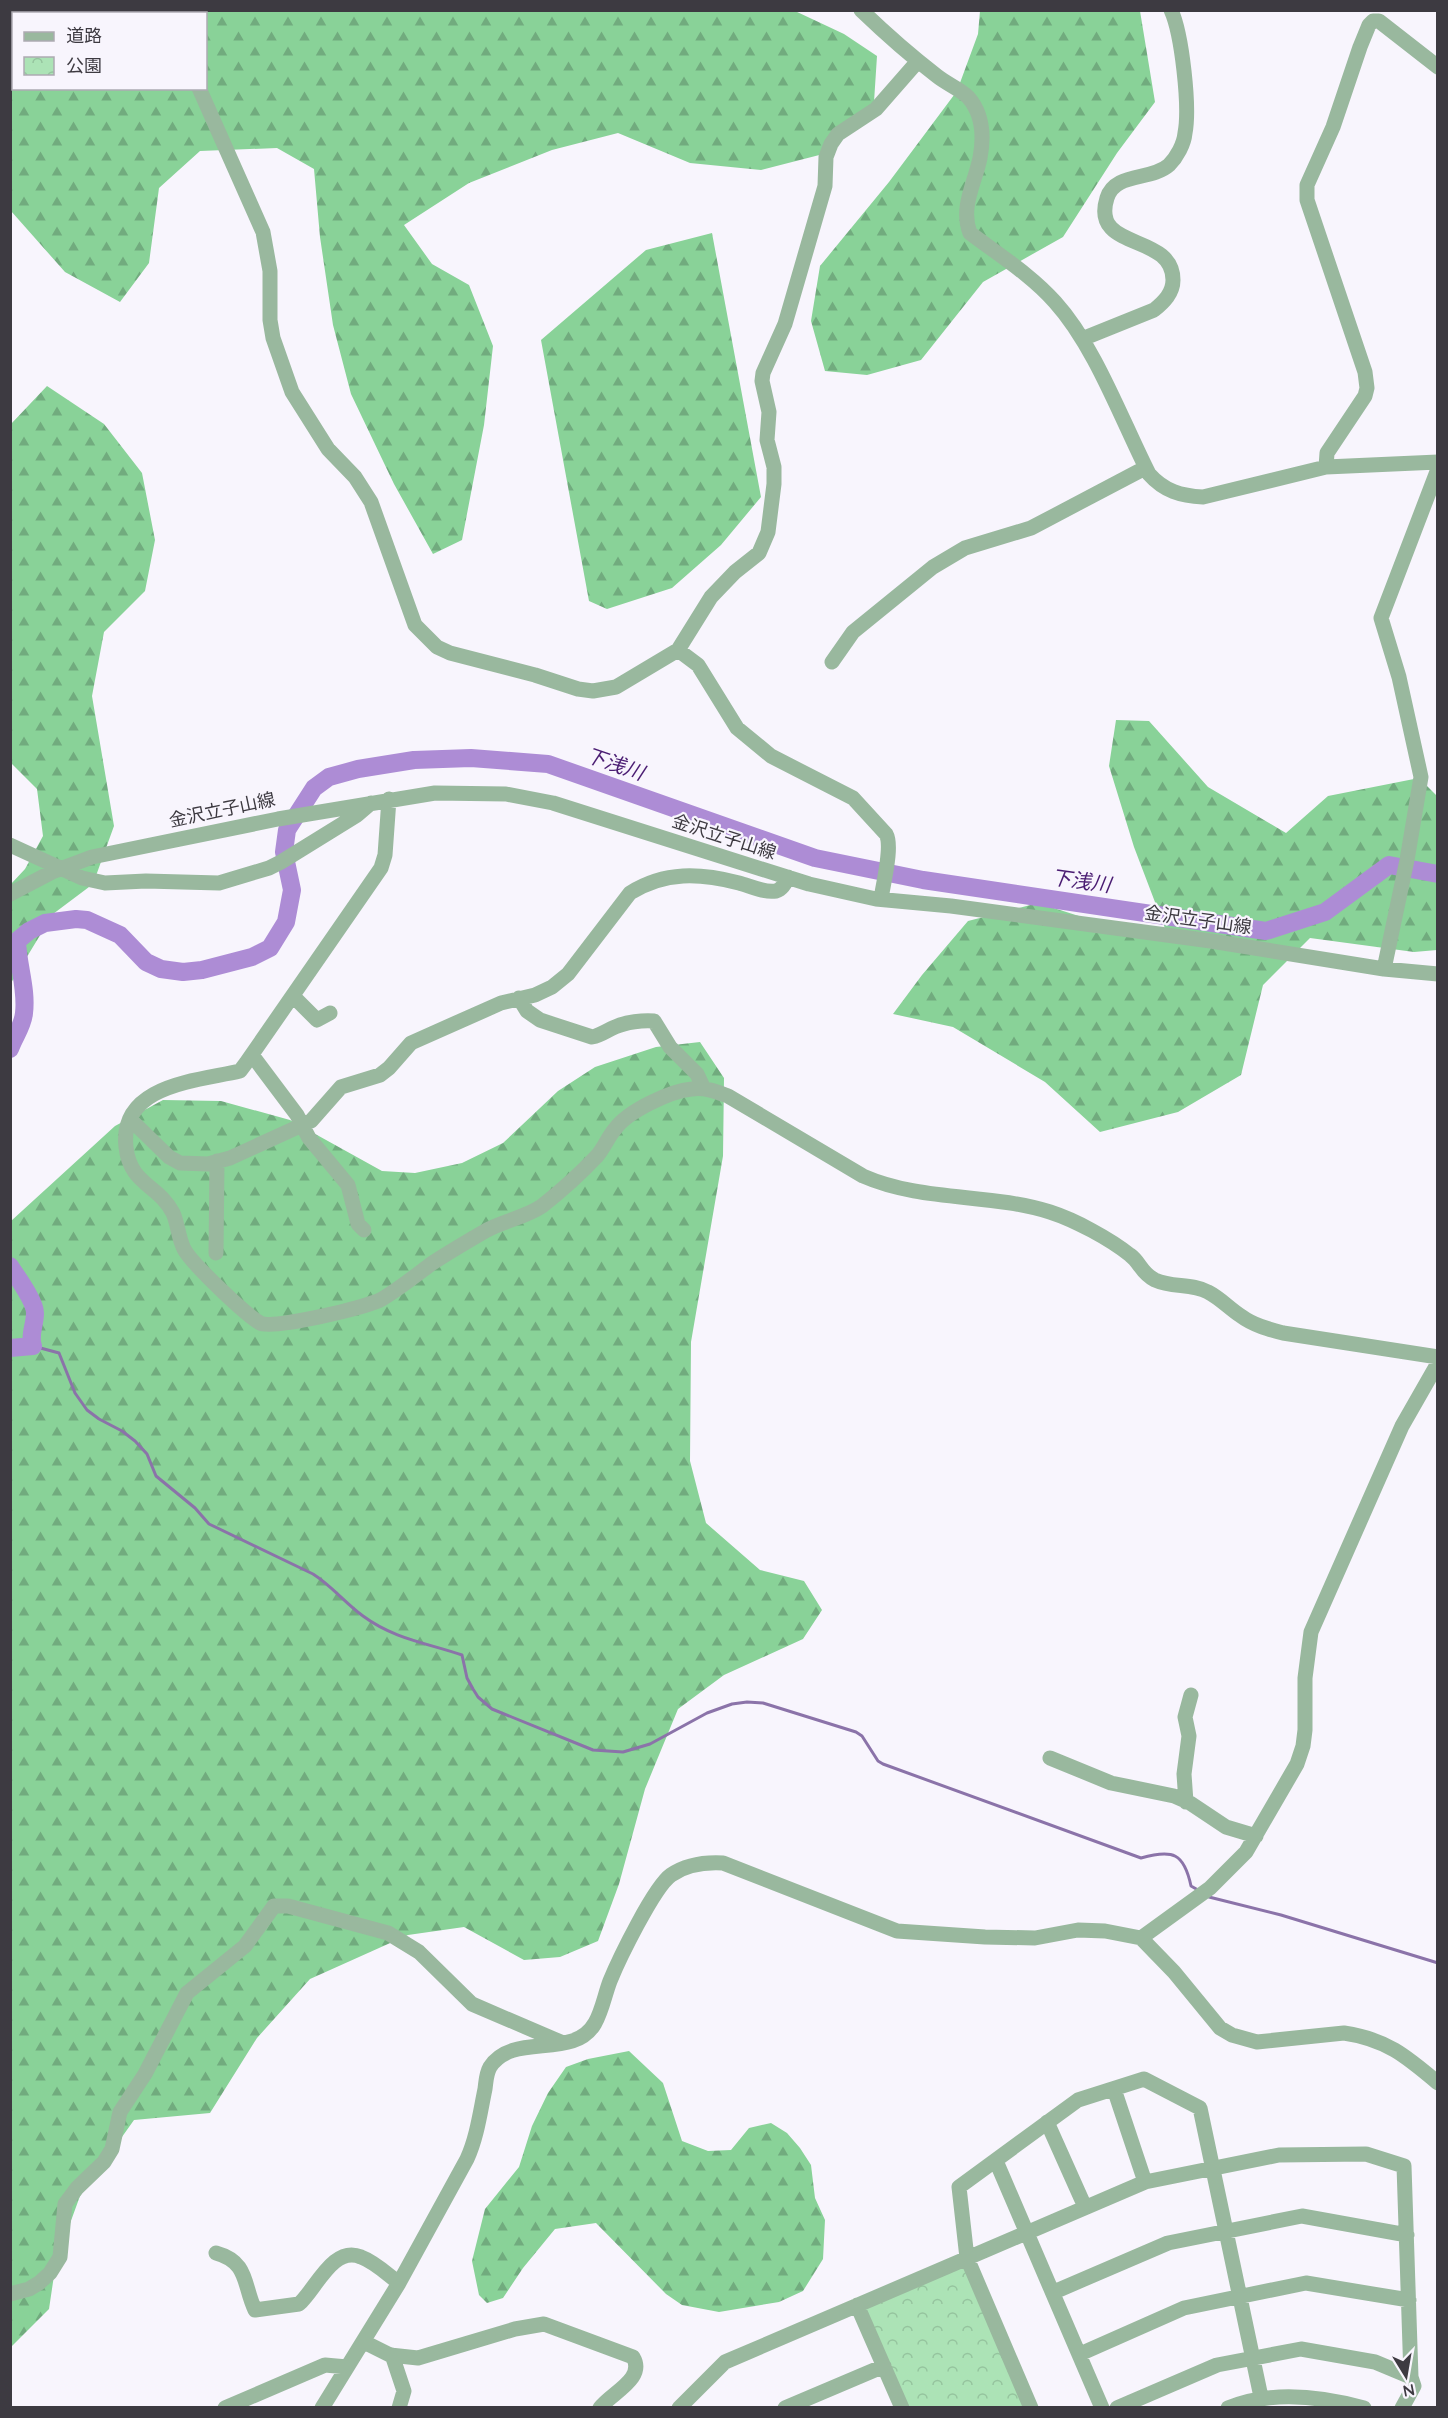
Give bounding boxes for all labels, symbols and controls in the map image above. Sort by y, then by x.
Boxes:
legend [12,12,207,90]
text: 道路 [66,24,102,47]
text: 公園 [66,54,102,77]
water label: 下浅川 [583,742,649,786]
street label: 金沢立子山線 [167,787,277,832]
street label: 金沢立子山線 [669,809,779,864]
water label: 下浅川 [1050,864,1114,897]
street label: 金沢立子山線 [1143,901,1253,938]
north arrow [1376,2346,1436,2406]
text: N [1401,2380,1417,2402]

